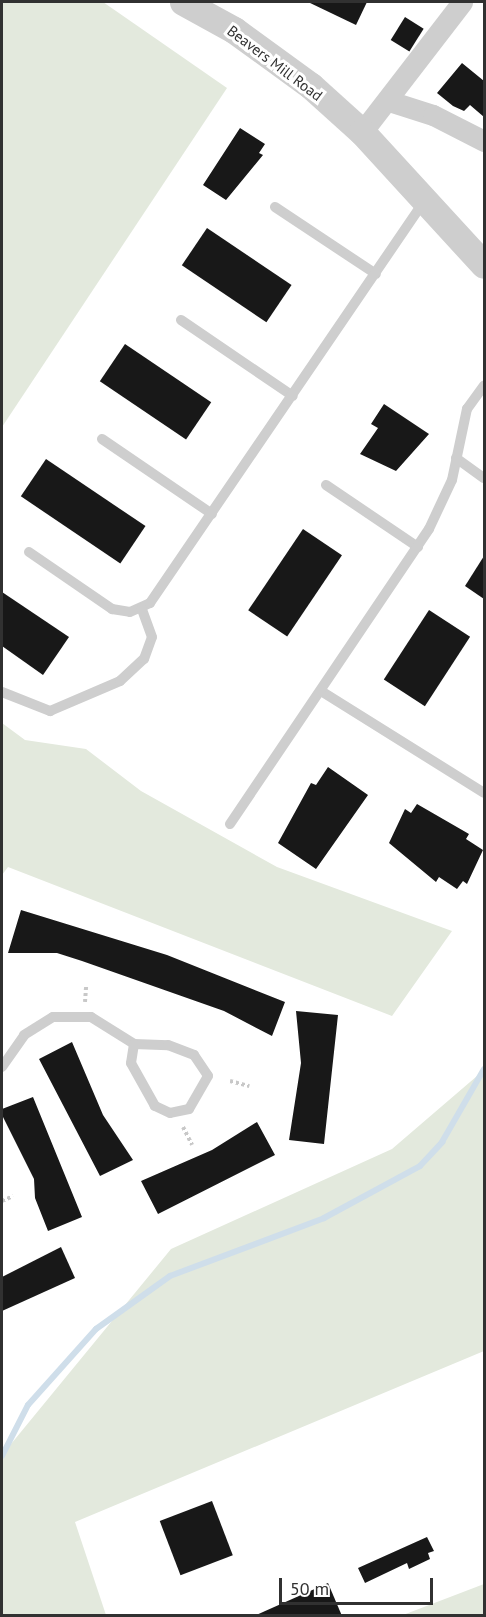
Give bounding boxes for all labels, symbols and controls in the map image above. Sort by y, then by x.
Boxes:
street label: Beavers Mill Road [224,21,326,105]
scale bar [282,1566,436,1604]
text: 50 m [290,1577,329,1600]

